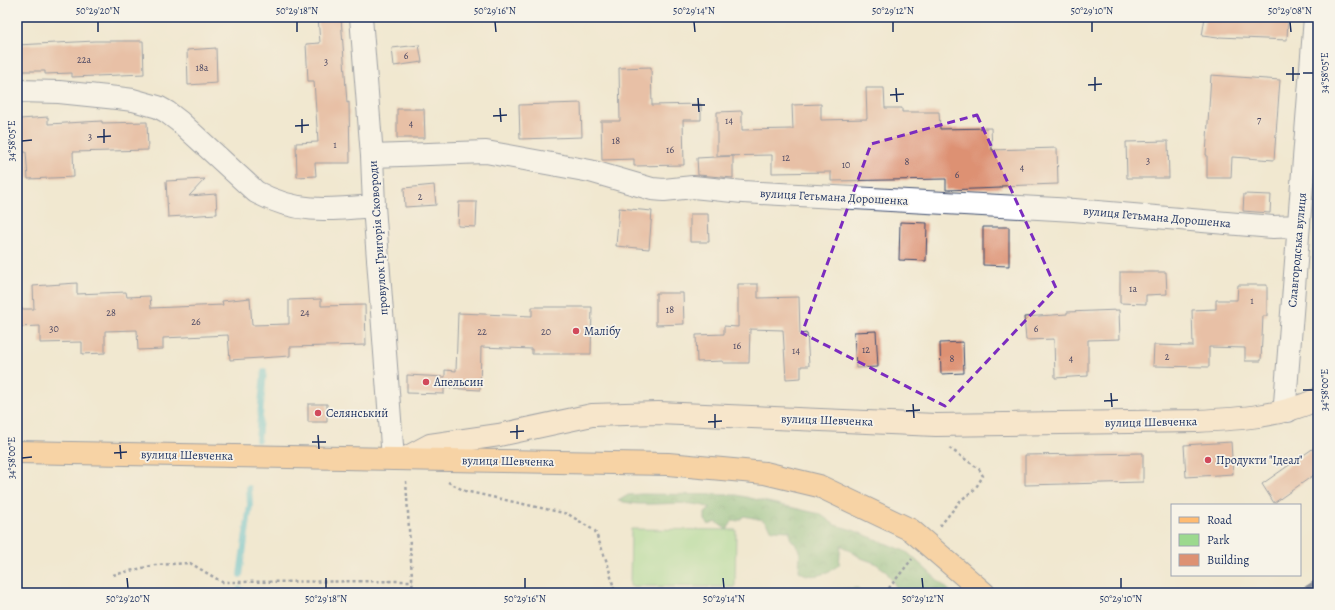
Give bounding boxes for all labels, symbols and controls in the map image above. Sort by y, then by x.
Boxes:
text: 50°29'20"N [76,4,120,17]
text: 50°29'18"N [276,4,318,17]
text: 50°29'16"N [474,4,516,17]
text: 50°29'14"N [673,4,715,17]
text: 50°29'12"N [872,4,914,17]
text: 50°29'10"N [1071,4,1113,17]
text: 50°29'08"N [1268,4,1312,17]
house number: 6 [404,49,409,62]
text: 34°58'05"E [1318,52,1331,94]
house number: 22а [77,53,91,66]
house number: 3 [324,55,328,68]
house number: 18а [196,61,209,74]
house number: 7 [1257,113,1262,126]
house number: 14 [725,114,733,127]
house number: 4 [409,117,414,130]
text: 34°58'05"E [5,120,18,162]
house number: 3 [88,130,92,143]
house number: 18 [612,134,620,147]
house number: 1 [333,138,337,151]
house number: 16 [666,143,674,156]
house number: 12 [782,151,790,164]
house number: 3 [1146,154,1150,167]
house number: 8 [905,155,910,168]
house number: 10 [842,158,850,171]
street label: провулок Григорія Сковороди [365,160,391,316]
house number: 4 [1020,161,1025,174]
house number: 6 [955,168,960,181]
street label: вулиця Гетьмана Дорошенка [759,185,909,209]
house number: 2 [418,190,423,203]
street label: Славгородська вулиця [1284,192,1310,308]
street label: вулиця Гетьмана Дорошенка [1082,203,1232,231]
house number: 1а [1129,282,1137,295]
house number: 1 [1250,294,1254,307]
house number: 18 [666,303,674,316]
house number: 28 [106,306,116,319]
house number: 24 [300,306,310,319]
house number: 26 [191,315,201,328]
house number: 30 [49,322,59,335]
house number: 6 [1034,322,1039,335]
place label: Малібу [584,323,621,339]
house number: 22 [477,325,487,338]
house number: 20 [541,325,551,338]
marker: Малібу [571,326,581,336]
house number: 16 [733,339,741,352]
house number: 12 [862,343,870,356]
house number: 14 [792,344,800,357]
house number: 2 [1165,350,1170,363]
house number: 8 [950,352,955,365]
house number: 4 [1069,352,1074,365]
text: 34°58'00"E [1318,369,1331,411]
place label: Апельсин [433,374,483,390]
marker: Апельсин [421,377,431,387]
place label: Селянський [326,405,388,421]
marker: Селянський [313,408,323,418]
street label: вулиця Шевченка [781,410,874,430]
street label: вулиця Шевченка [1105,413,1198,431]
text: 34°58'00"E [5,437,18,479]
street label: вулиця Шевченка [141,446,234,464]
street label: вулиця Шевченка [462,452,555,470]
place label: Продукти "Ідеал" [1216,452,1303,468]
marker: Продукти "Ідеал" [1203,455,1213,465]
legend [1171,504,1301,576]
text: Road [1207,512,1233,528]
text: Park [1207,532,1230,548]
text: Building [1207,552,1249,568]
text: 50°29'20"N [106,592,150,605]
text: 50°29'18"N [305,592,347,605]
text: 50°29'16"N [504,592,546,605]
text: 50°29'14"N [703,592,745,605]
text: 50°29'12"N [902,592,944,605]
text: 50°29'10"N [1100,592,1142,605]

